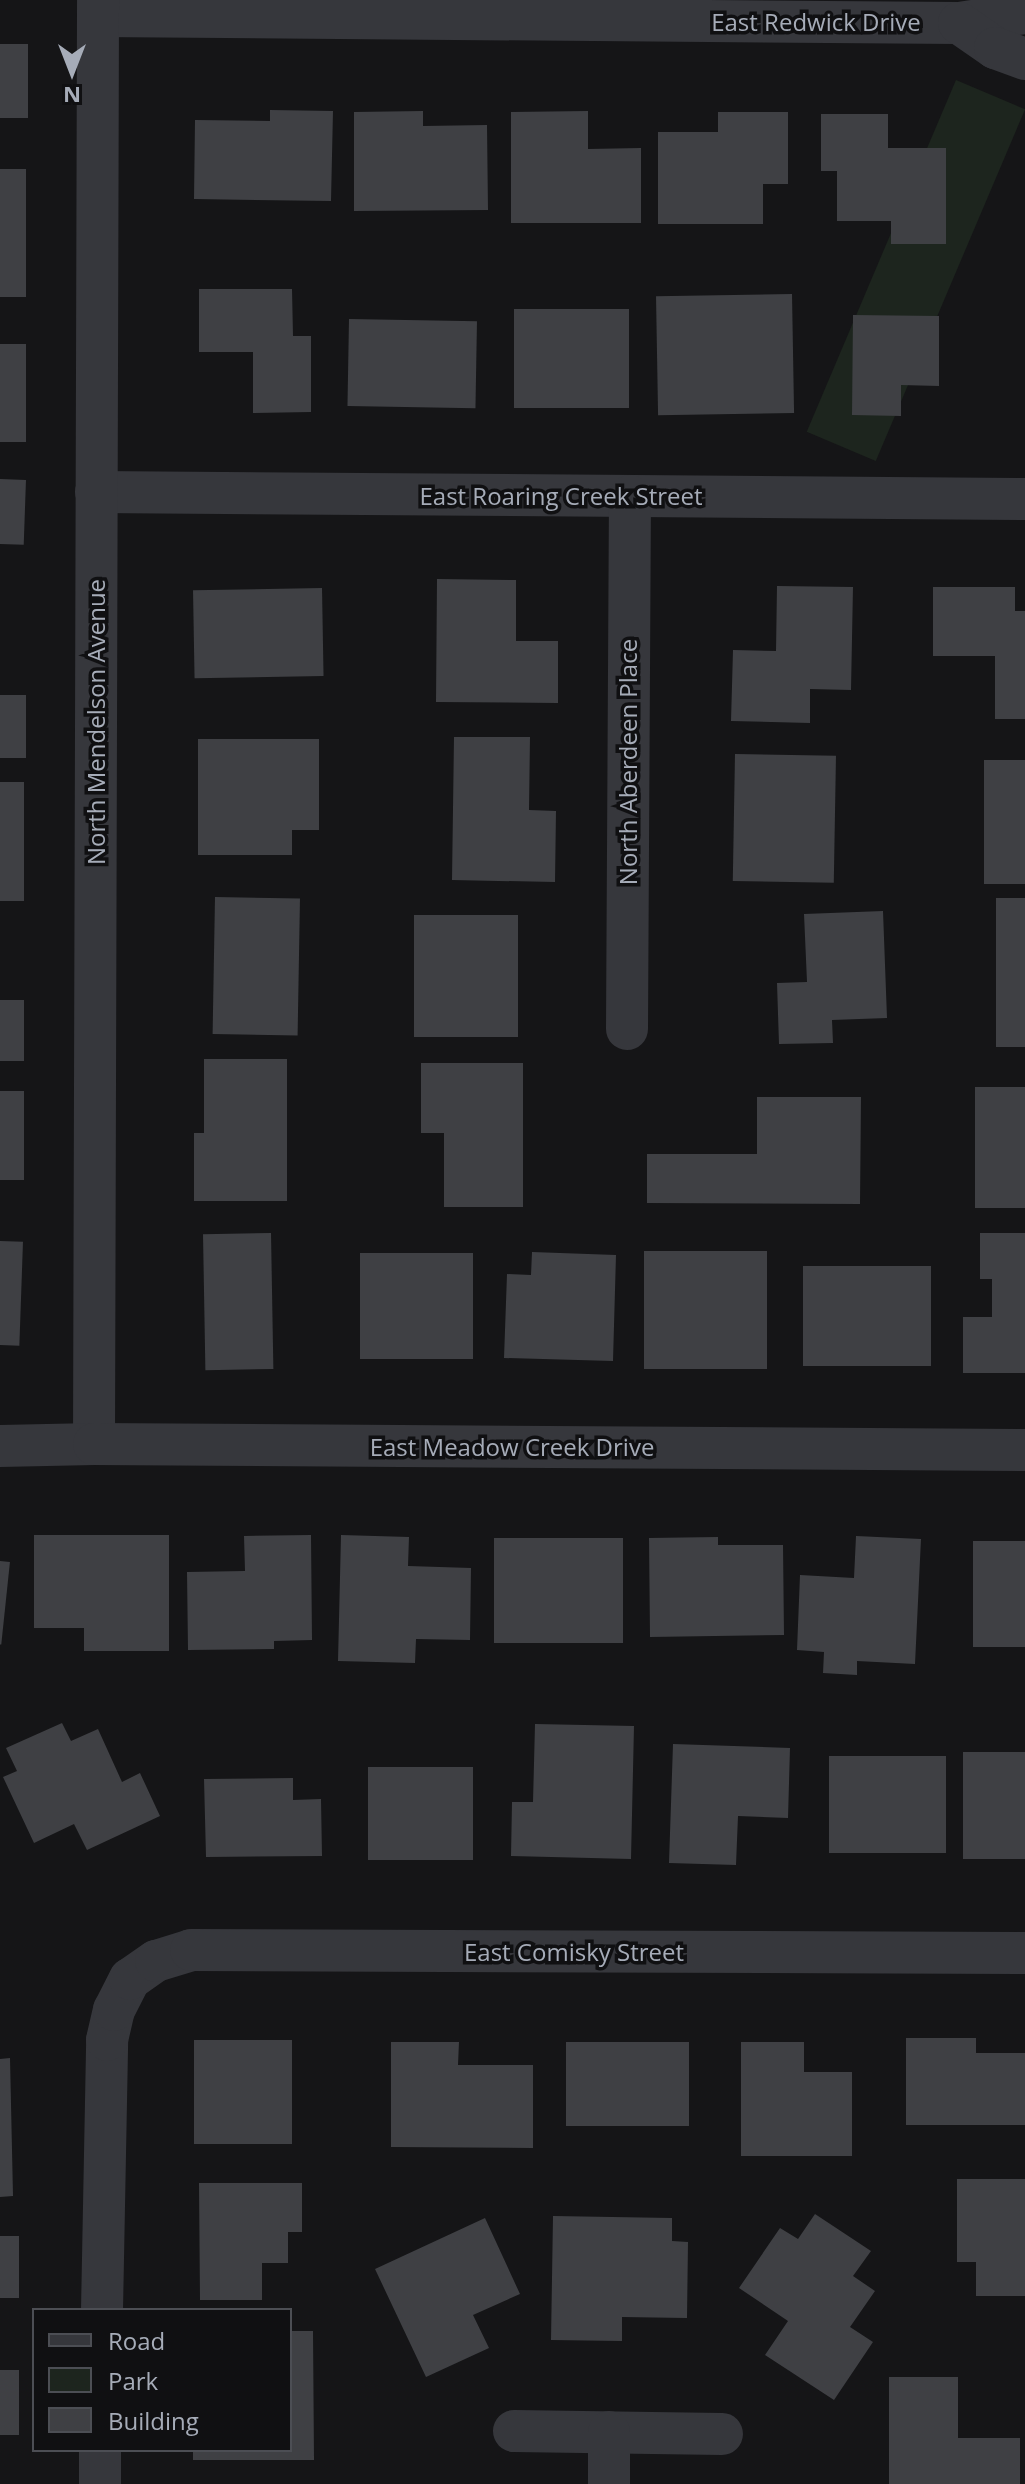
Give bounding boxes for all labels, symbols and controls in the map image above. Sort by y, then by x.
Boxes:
street label: East Redwick Drive [711,8,921,36]
north arrow [32,32,112,112]
text: N [63,81,81,111]
street label: East Roaring Creek Street [419,482,703,510]
street label: North Mendelson Avenue [82,579,110,865]
street label: North Aberdeen Place [614,639,642,885]
street label: East Meadow Creek Drive [370,1433,654,1461]
street label: East Comisky Street [464,1938,684,1966]
legend [32,2308,292,2452]
text: Road [108,2324,165,2357]
text: Park [108,2364,158,2397]
text: Building [108,2404,199,2437]

